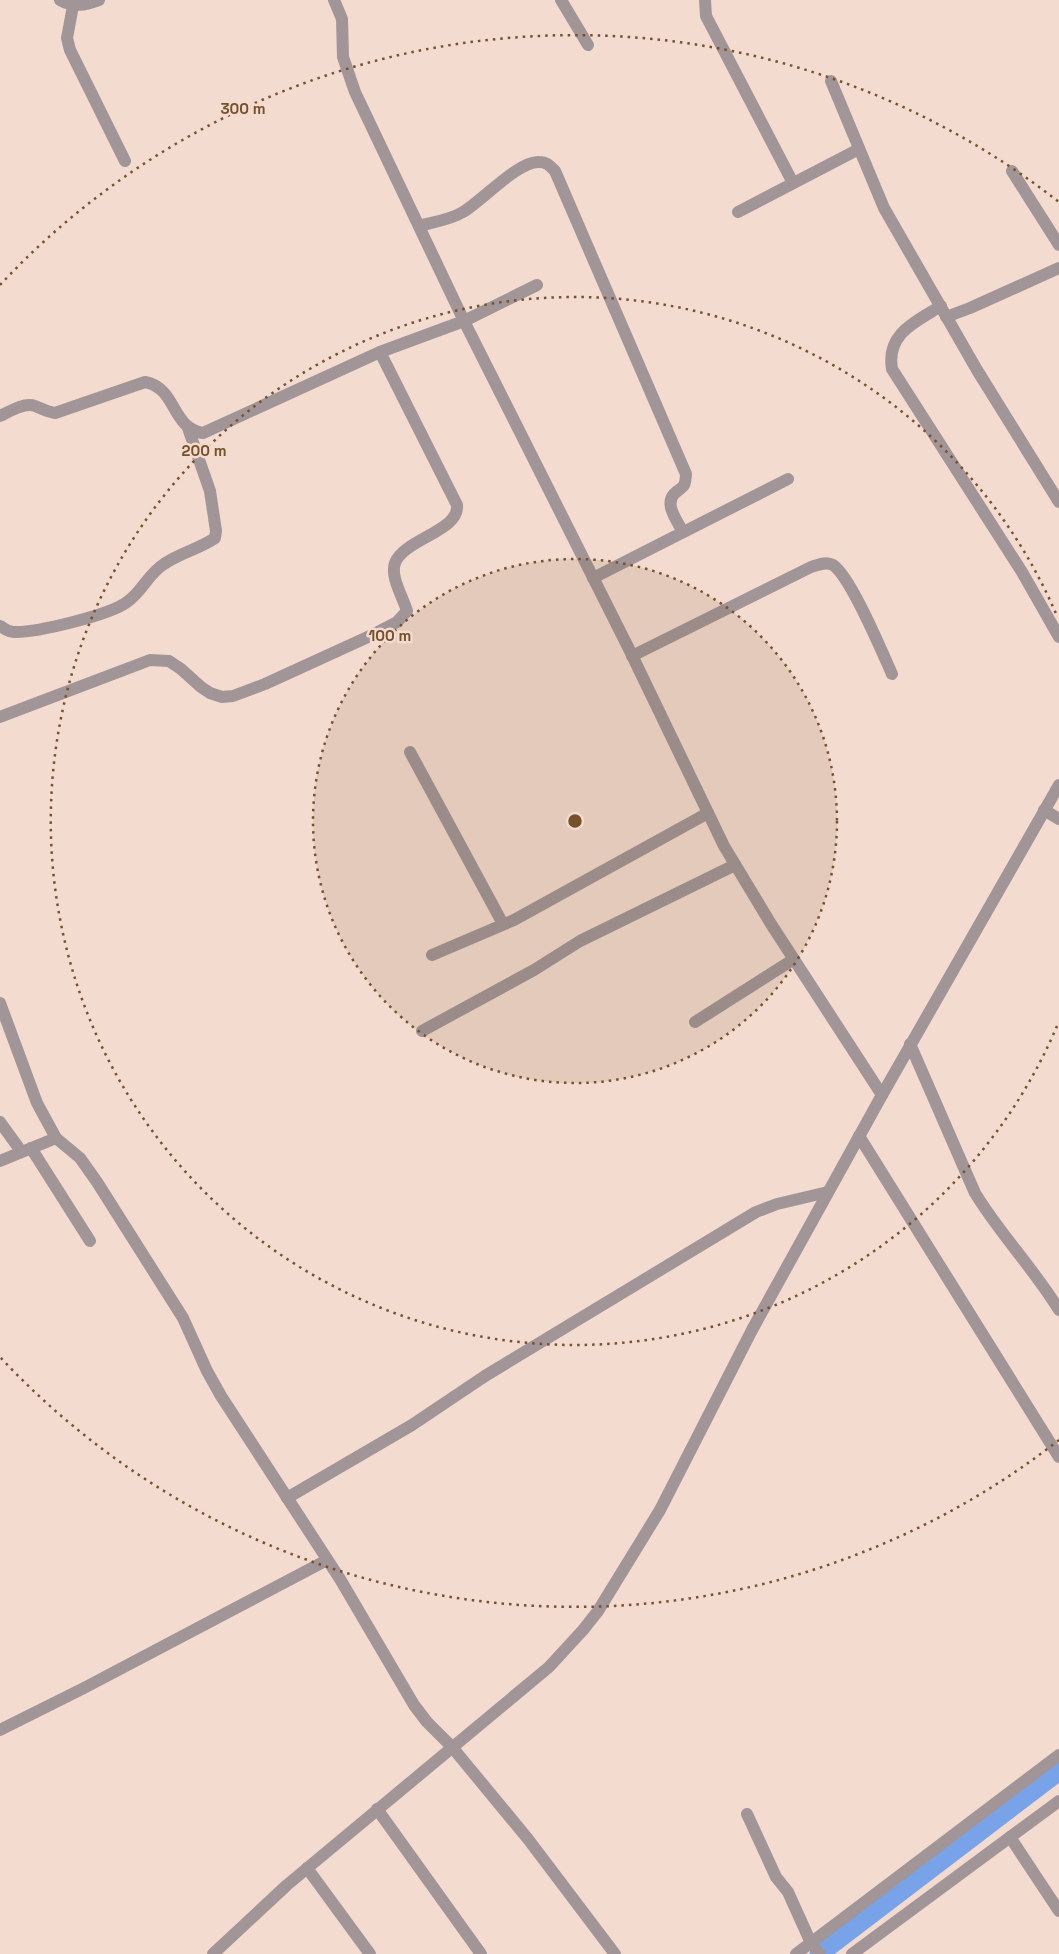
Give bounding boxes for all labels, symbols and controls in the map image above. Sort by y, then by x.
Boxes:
text: 300 m [220,99,266,118]
text: 200 m [182,441,226,460]
text: 100 m [369,626,411,645]
centre of rings [566,812,584,830]

